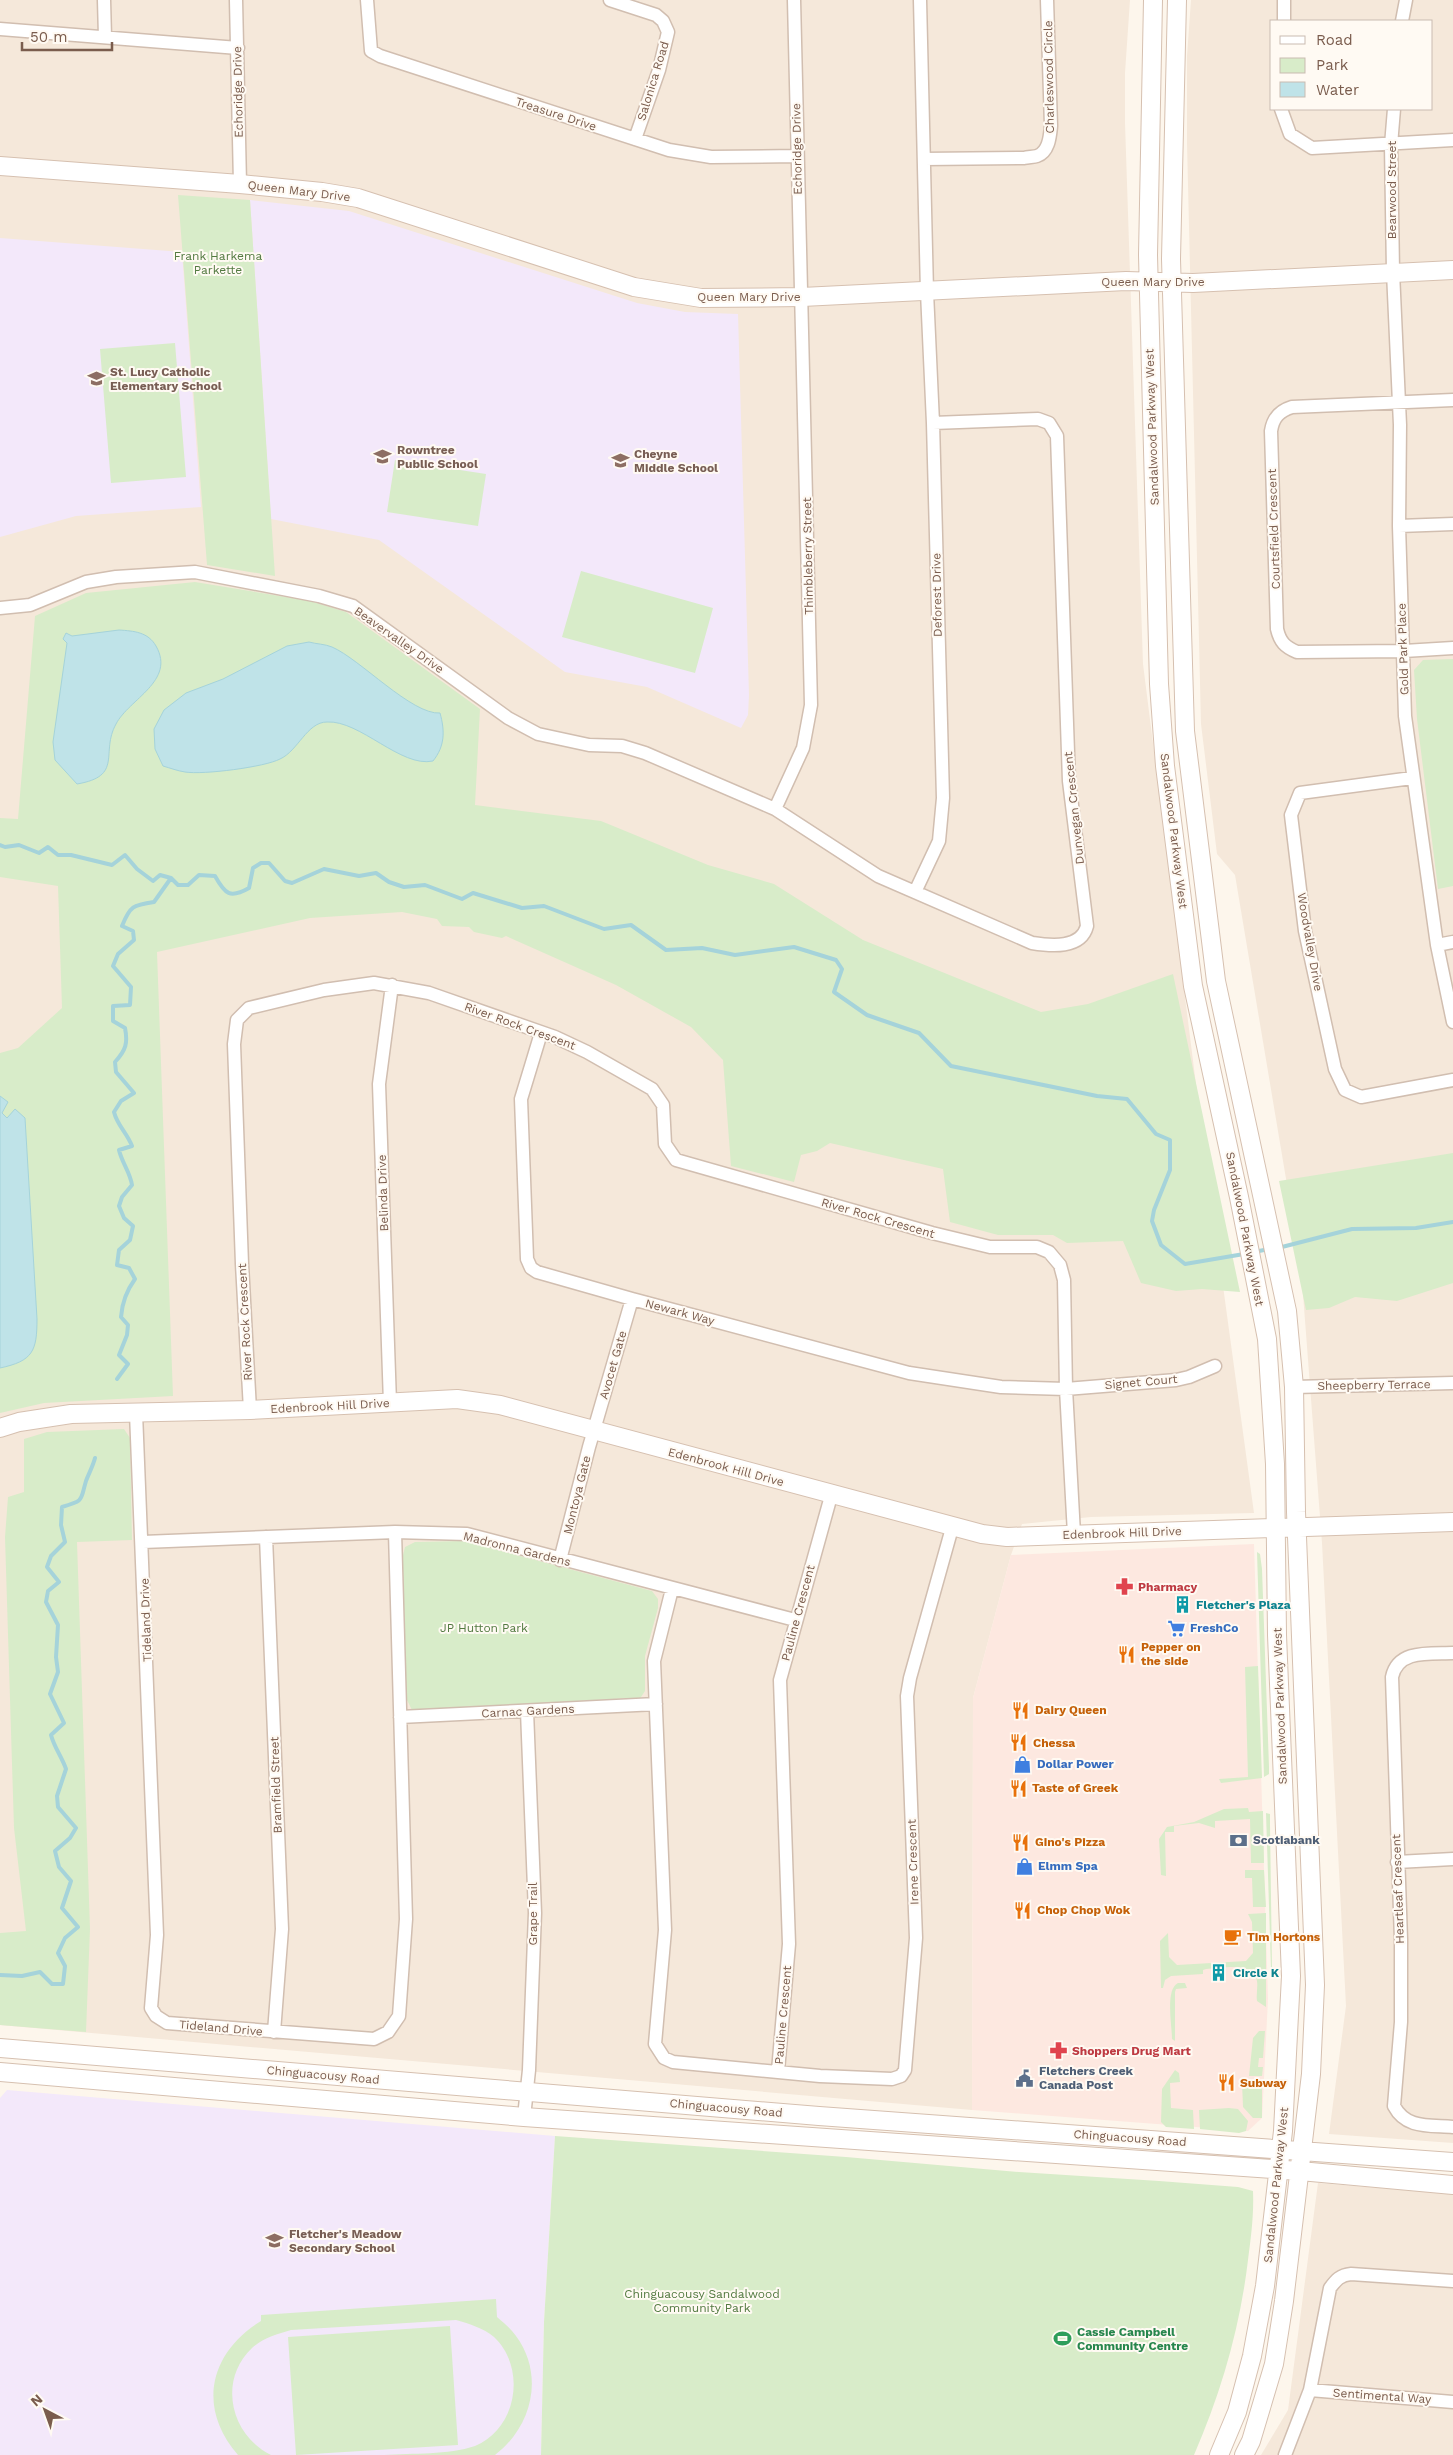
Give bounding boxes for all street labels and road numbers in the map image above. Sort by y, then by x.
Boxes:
street label: Charleswood Circle [1041,20,1057,134]
street label: Salonica Road [634,40,672,122]
street label: Echoridge Drive [230,46,246,138]
street label: Treasure Drive [514,94,598,134]
street label: Echoridge Drive [789,103,805,195]
street label: Bearwood Street [1385,141,1399,239]
street label: Queen Mary Drive [247,178,351,204]
street label: Queen Mary Drive [1101,275,1205,289]
street label: Queen Mary Drive [697,290,801,304]
street label: Sandalwood Parkway West [1142,348,1162,506]
street label: Courtsfield Crescent [1265,468,1283,590]
street label: Thimbleberry Street [800,497,816,615]
street label: Deforest Drive [929,553,945,637]
street label: Gold Park Place [1394,603,1412,695]
street label: Beavervalley Drive [352,604,447,676]
street label: Dunvegan Crescent [1061,751,1087,865]
street label: Sandalwood Parkway West [1158,752,1190,910]
street label: Woodvalley Drive [1294,892,1326,992]
street label: River Rock Crescent [462,999,578,1053]
street label: Sandalwood Parkway West [1223,1151,1267,1307]
street label: Belinda Drive [375,1154,391,1232]
street label: River Rock Crescent [820,1195,936,1241]
street label: River Rock Crescent [235,1263,255,1381]
street label: Newark Way [644,1296,717,1328]
street label: Avocet Gate [597,1329,629,1401]
street label: Signet Court [1104,1372,1178,1392]
street label: Sheepberry Terrace [1317,1377,1431,1393]
street label: Edenbrook Hill Drive [270,1396,390,1416]
street label: Edenbrook Hill Drive [667,1445,786,1489]
street label: Montoya Gate [560,1454,594,1536]
street label: Edenbrook Hill Drive [1062,1524,1182,1542]
street label: Madronna Gardens [462,1529,572,1569]
street label: Pauline Crescent [778,1563,818,1663]
street label: Tideland Drive [138,1578,154,1662]
street label: Sandalwood Parkway West [1270,1627,1290,1785]
street label: Carnac Gardens [481,1702,575,1720]
street label: Bramfield Street [267,1736,285,1834]
street label: Irene Crescent [905,1819,921,1905]
street label: Heartleaf Crescent [1389,1834,1407,1944]
street label: Grape Trail [526,1882,540,1946]
street label: Pauline Crescent [772,1965,794,2065]
street label: Tideland Drive [179,2017,264,2039]
street label: Chinguacousy Road [266,2063,380,2087]
street label: Chinguacousy Road [669,2096,783,2120]
street label: Sandalwood Parkway West [1261,2106,1291,2264]
street label: Chinguacousy Road [1073,2127,1187,2149]
street label: Sentimental Way [1332,2386,1432,2406]

